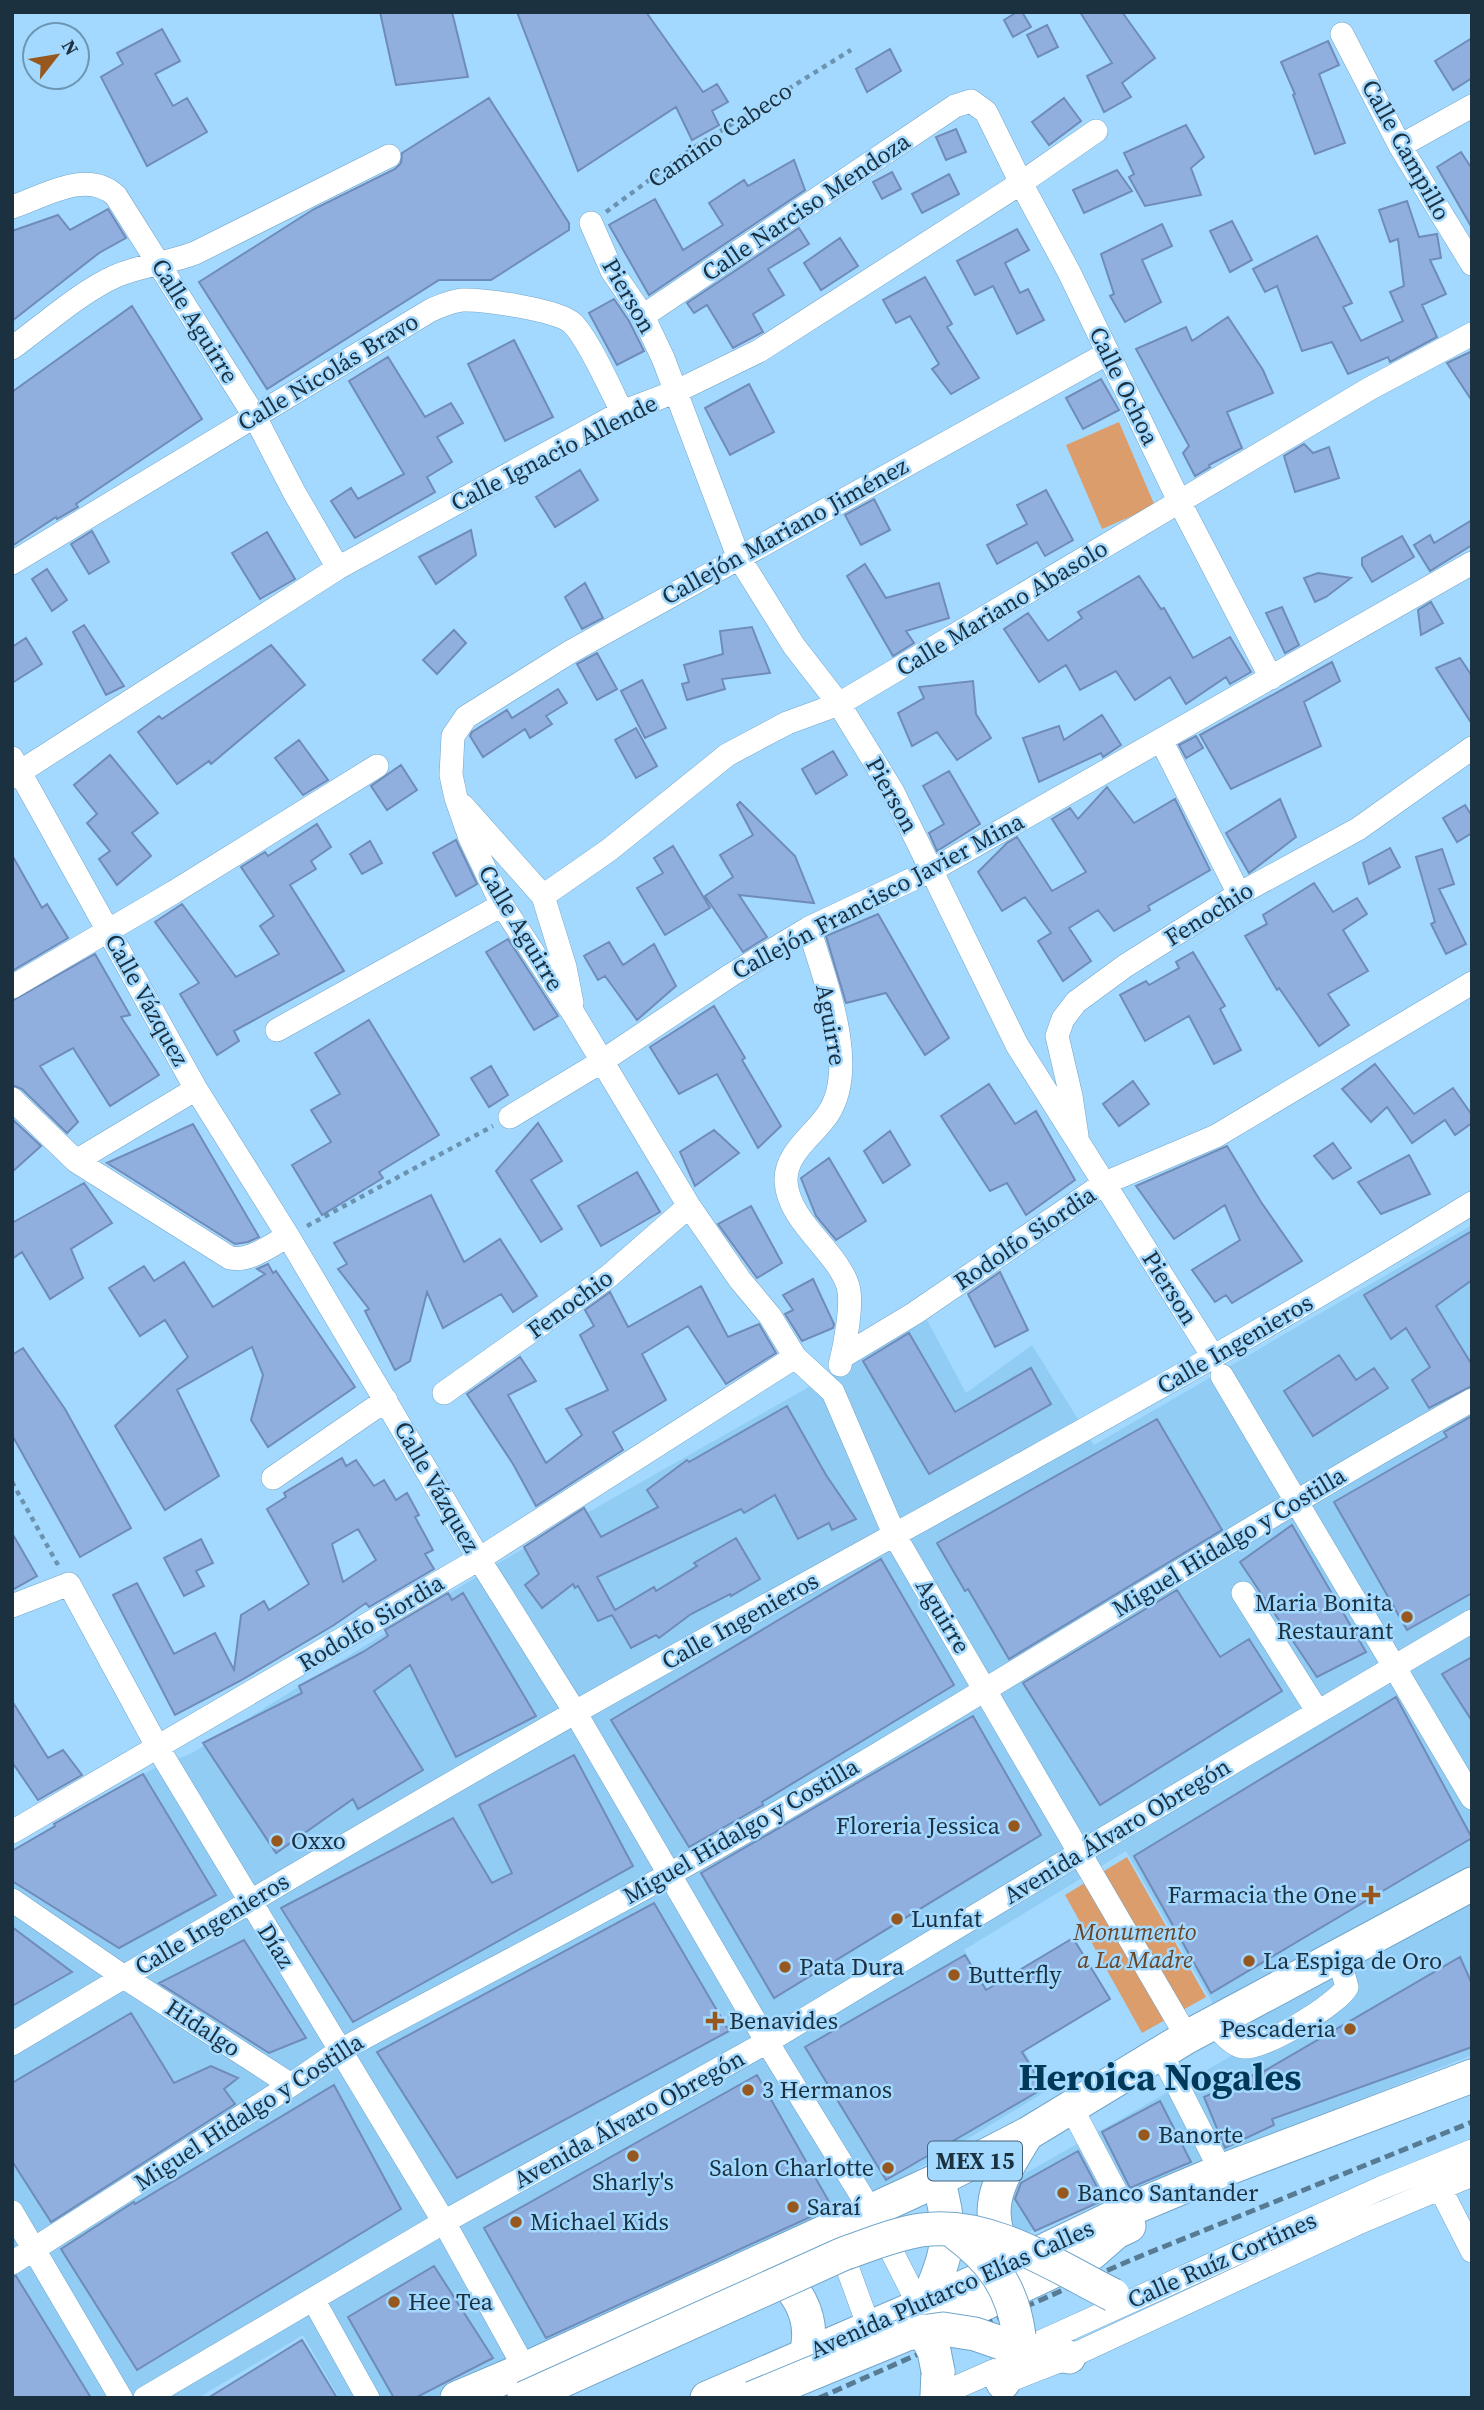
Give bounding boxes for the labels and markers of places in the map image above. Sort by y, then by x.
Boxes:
place label: Maria Bonita Restaurant [1255,1586,1394,1647]
marker: Maria Bonita Restaurant [1399,1609,1415,1625]
place label: Floreria Jessica [836,1809,1001,1842]
marker: Floreria Jessica [1006,1818,1022,1834]
place label: Oxxo [291,1824,346,1857]
marker: Oxxo [269,1833,285,1849]
place label: Farmacia the One [1168,1878,1357,1911]
marker: Farmacia the One [1363,1887,1379,1903]
place label: Lunfat [911,1902,982,1935]
marker: Lunfat [889,1911,905,1927]
place label: La Espiga de Oro [1263,1944,1442,1977]
place label: Pata Dura [799,1950,905,1983]
marker: La Espiga de Oro [1241,1953,1257,1969]
place label: Butterfly [968,1958,1062,1991]
marker: Pata Dura [777,1959,793,1975]
marker: Butterfly [946,1967,962,1983]
place label: Benavides [729,2004,838,2037]
place label: Pescaderia [1220,2012,1337,2045]
marker: Benavides [707,2013,723,2029]
marker: Pescaderia [1342,2021,1358,2037]
place label: 3 Hermanos [762,2073,892,2106]
marker: 3 Hermanos [740,2082,756,2098]
place label: Banorte [1158,2118,1244,2151]
marker: Banorte [1136,2127,1152,2143]
marker: Sharly's [625,2148,641,2164]
place label: Salon Charlotte [709,2151,874,2184]
marker: Salon Charlotte [880,2160,896,2176]
place label: Sharly's [592,2165,674,2198]
place label: Banco Santander [1077,2176,1258,2209]
marker: Banco Santander [1055,2185,1071,2201]
place label: Saraí [807,2190,861,2223]
marker: Saraí [785,2199,801,2215]
place label: Michael Kids [530,2205,669,2238]
marker: Michael Kids [508,2214,524,2230]
place label: Hee Tea [408,2285,494,2318]
marker: Hee Tea [386,2294,402,2310]

